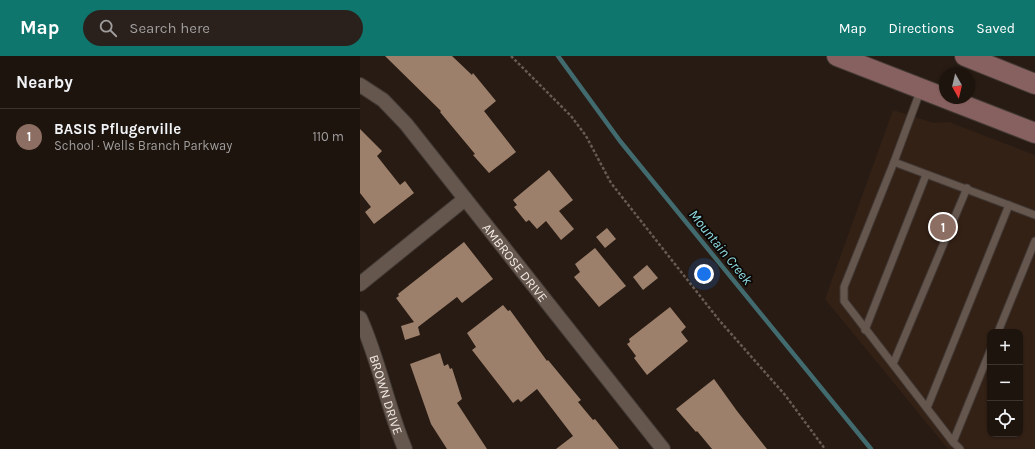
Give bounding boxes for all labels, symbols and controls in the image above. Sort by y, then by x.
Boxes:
search box [83,10,363,46]
text: Map [20,17,59,39]
icon: search [97,17,119,39]
text: Search here [129,19,210,37]
text: Map [839,20,867,37]
text: Directions [889,20,954,37]
text: Saved [976,20,1015,37]
north arrow [939,68,975,104]
text: Nearby [16,72,73,92]
text: BASIS Pflugerville [54,120,181,138]
text: 1 [27,129,31,144]
text: 110 m [312,129,344,144]
text: School · Wells Branch Parkway [54,138,232,153]
water label: Mountain Creek [685,206,757,289]
pin: 1 [930,212,956,242]
street label: AMBROSE DRIVE [479,220,551,305]
your location [694,264,714,284]
map controls [987,329,1023,437]
button: + [987,329,1023,365]
street label: BROWN DRIVE [367,353,406,437]
button: − [987,365,1023,401]
button: locate [987,401,1023,437]

